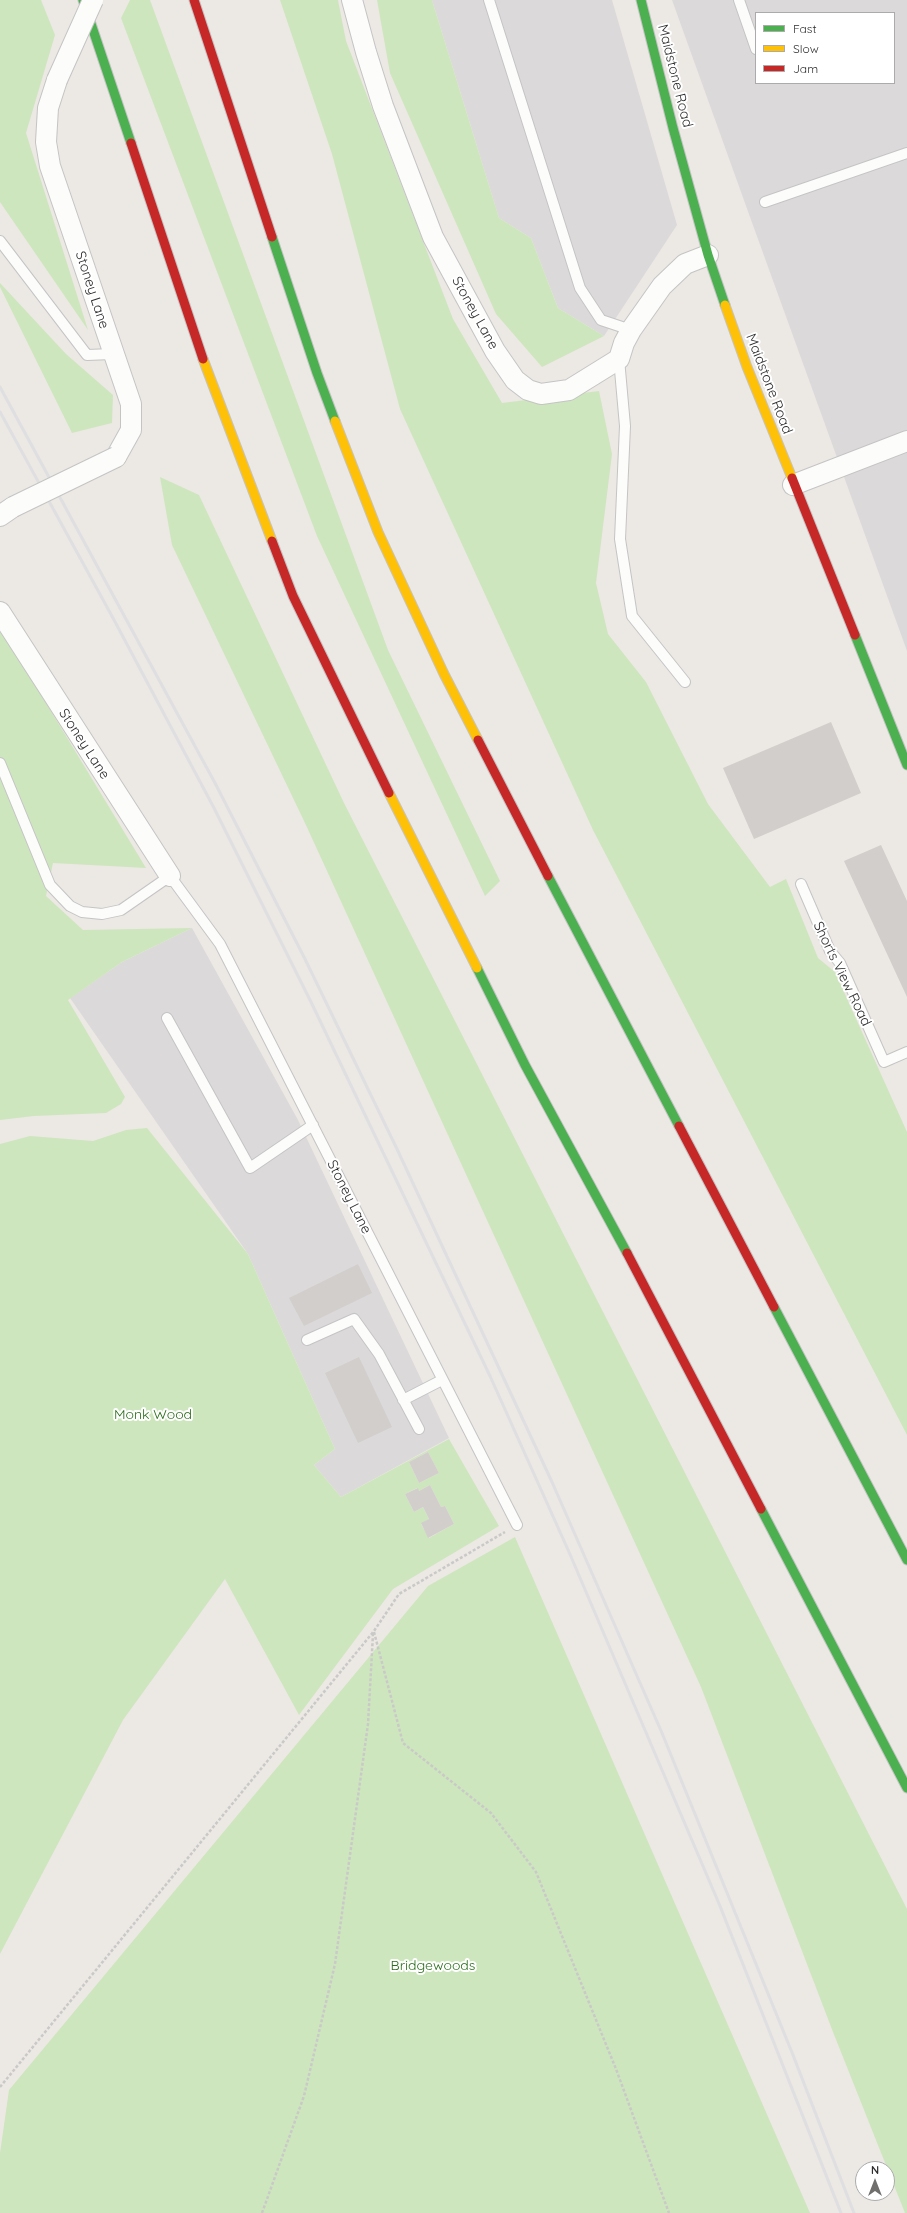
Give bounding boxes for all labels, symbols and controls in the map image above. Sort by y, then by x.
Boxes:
legend [755,12,895,84]
text: Fast [793,21,817,36]
street label: Maidstone Road [654,23,696,129]
text: Slow [793,41,819,56]
text: Jam [793,61,818,76]
street label: Stoney Lane [72,249,112,331]
street label: Stoney Lane [448,274,502,352]
street label: Maidstone Road [742,332,796,436]
street label: Stoney Lane [55,706,113,782]
street label: Shorts View Road [809,919,875,1029]
street label: Stoney Lane [323,1157,375,1237]
park label: Monk Wood [114,1407,192,1423]
park label: Bridgewoods [391,1958,475,1974]
north arrow [855,2161,895,2201]
text: N [871,2163,879,2177]

